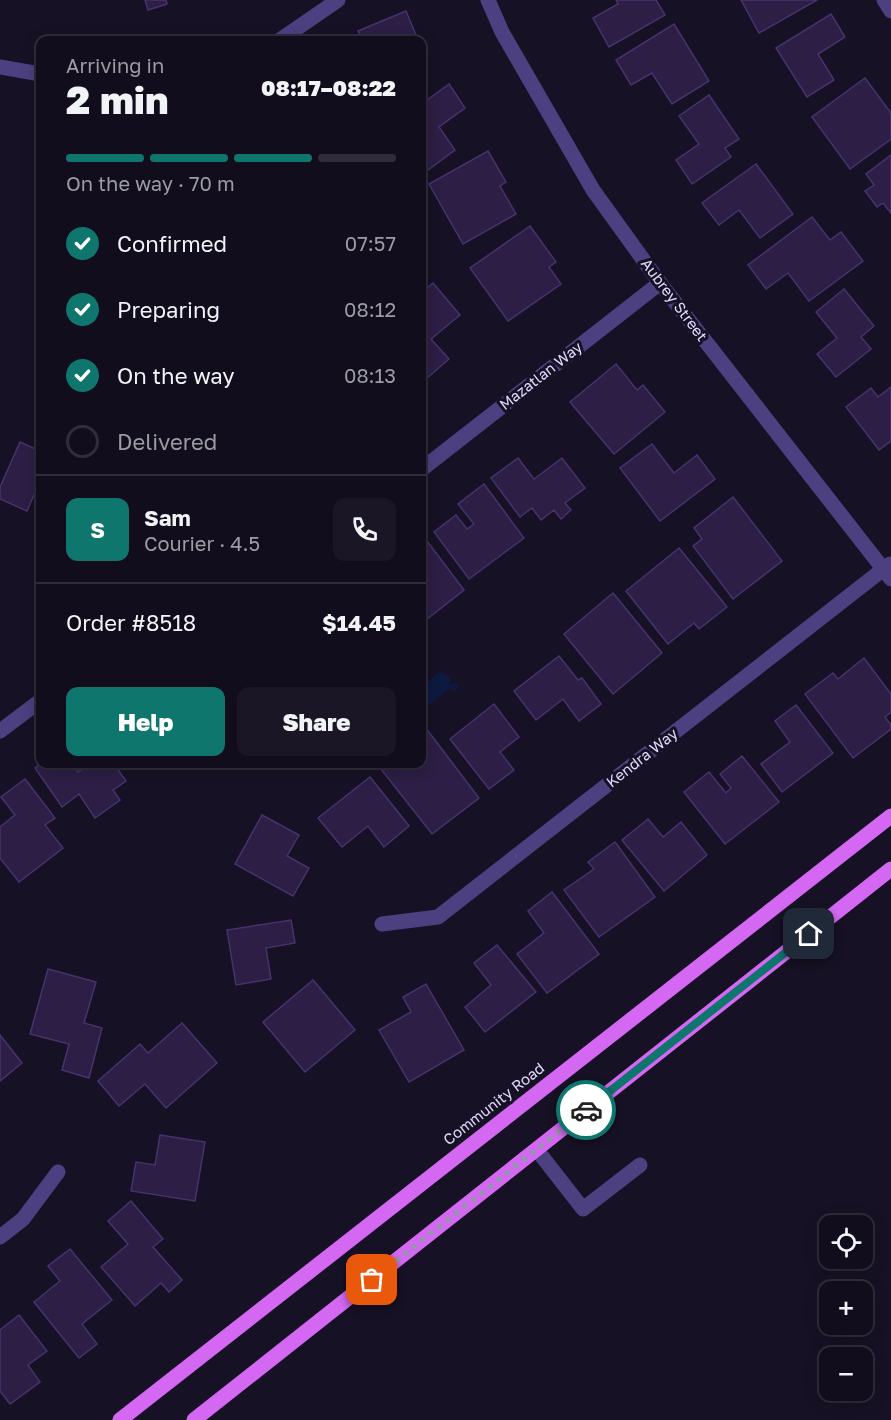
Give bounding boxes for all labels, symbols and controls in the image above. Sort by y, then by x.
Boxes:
text: Arriving in [66,53,164,77]
text: 08:17–08:22 [261,74,396,101]
text: 2 min [66,76,169,123]
text: On the way · 70 m [66,171,235,195]
icon: check [66,227,99,260]
text: Confirmed [117,230,227,257]
text: 07:57 [345,231,396,255]
street label: Aubrey Street [638,255,712,344]
icon: check [66,293,99,326]
text: Preparing [117,296,220,323]
text: 08:12 [344,297,396,321]
street label: Mazatlan Way [495,337,586,413]
icon: check [66,359,99,392]
text: On the way [117,362,235,389]
text: 08:13 [344,363,396,387]
text: Delivered [117,428,217,455]
button: phone [333,498,396,561]
text: Sam [144,504,191,531]
text: S [90,516,105,543]
text: Courier · 4.5 [144,531,260,555]
text: Order #8518 [66,609,196,636]
text: $14.45 [322,609,396,636]
button: Help [66,687,225,756]
button: Share [237,687,396,756]
street label: Kendra Way [602,723,681,791]
pin [783,908,834,959]
icon: home [792,917,825,950]
street label: Community Road [439,1058,547,1148]
courier [556,1080,616,1140]
icon: car [570,1094,603,1127]
map controls [819,1215,873,1401]
button: locate [819,1215,873,1269]
pin [346,1254,397,1305]
icon: bag [355,1263,388,1296]
button: + [819,1281,873,1335]
button: − [819,1347,873,1401]

